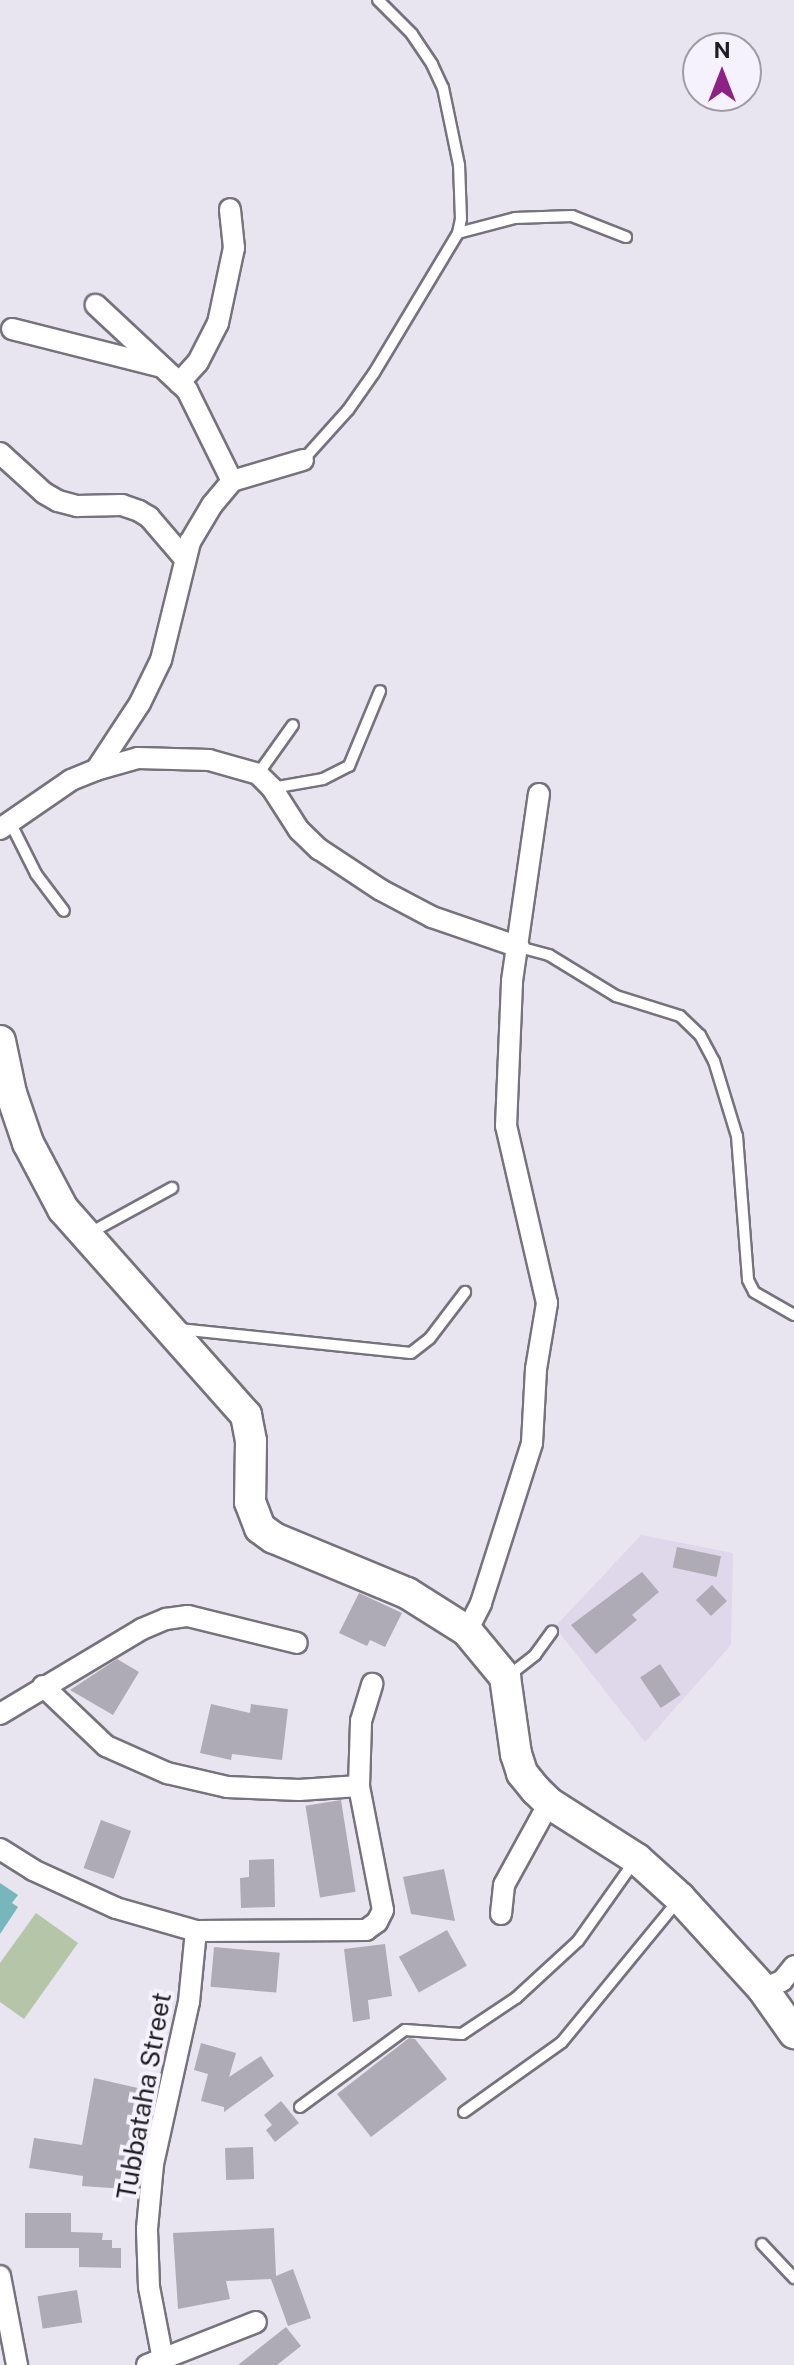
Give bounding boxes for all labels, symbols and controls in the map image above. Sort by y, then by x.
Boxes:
north arrow [682,32,762,112]
text: N [713,37,731,63]
street label: Tubbataha Street [110,1990,178,2202]

